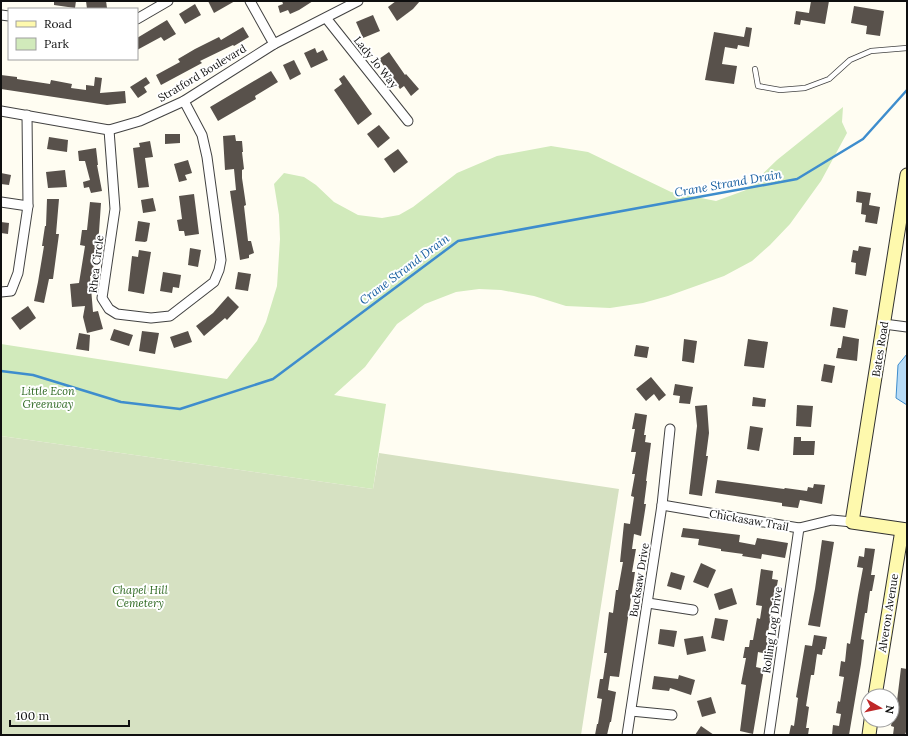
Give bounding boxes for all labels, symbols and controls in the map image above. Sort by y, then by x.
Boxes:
legend [8,8,138,60]
text: Road [44,16,72,31]
street label: Lady Jo Way [351,33,401,91]
text: Park [44,36,70,51]
street label: Stratford Boulevard [155,41,249,105]
water label: Crane Strand Drain [673,166,783,200]
water label: Crane Strand Drain [356,230,452,308]
street label: Rhea Circle [86,234,107,294]
street label: Bates Road [869,320,891,378]
park label: Little Econ Greenway [21,384,75,411]
street label: Chickasaw Trail [708,506,790,534]
street label: Bucksaw Drive [626,542,652,618]
street label: Alveron Avenue [875,573,901,654]
park label: Chapel Hill Cemetery [112,583,168,610]
street label: Rolling Log Drive [759,586,785,674]
north arrow [860,688,900,728]
scale bar [10,702,129,728]
text: N [882,704,897,715]
text: 100 m [16,708,49,723]

